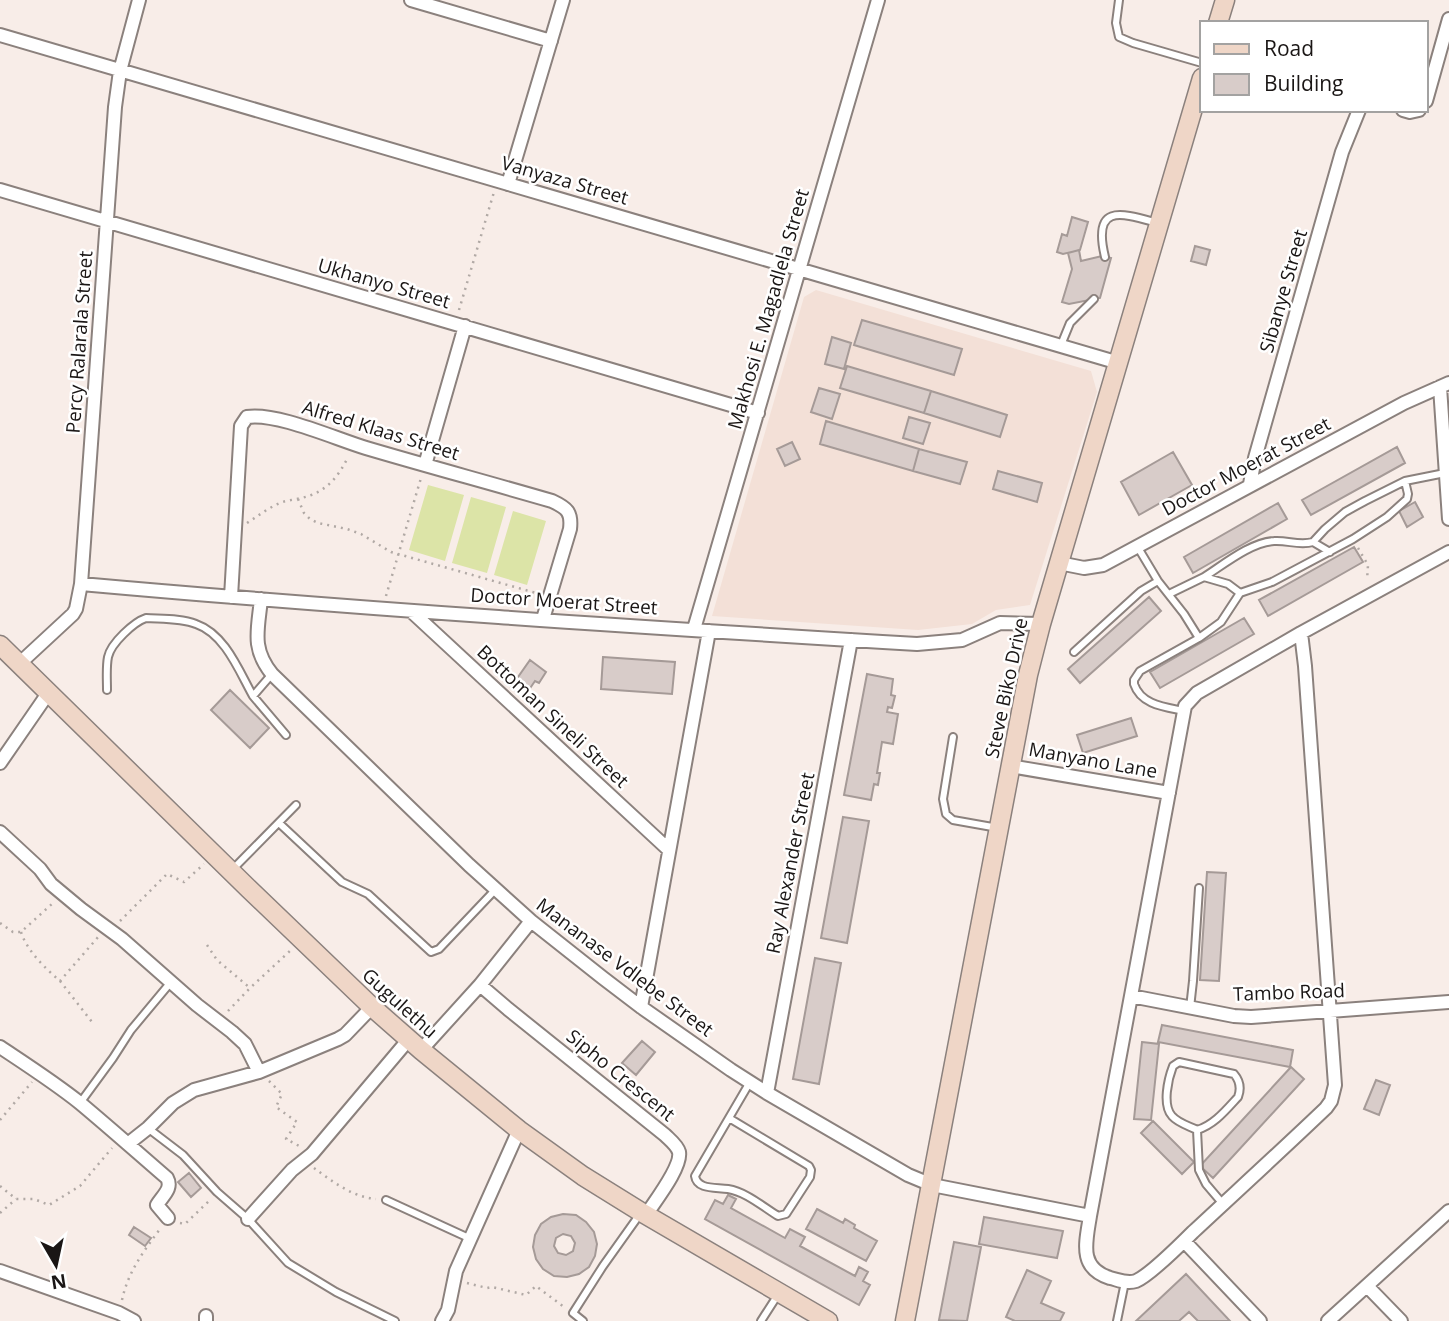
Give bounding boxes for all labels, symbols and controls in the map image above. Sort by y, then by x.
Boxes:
legend [1200,21,1428,112]
text: Road [1264,34,1314,62]
text: Building [1264,69,1343,97]
street label: Vanyaza Street [498,149,632,211]
street label: Makhosi E. Magadlela Street [721,186,815,432]
street label: Sibanye Street [1253,226,1313,356]
street label: Percy Ralarala Street [60,250,98,434]
street label: Ukhanyo Street [315,252,453,314]
street label: Alfred Klaas Street [299,394,463,466]
street label: Doctor Moerat Street [1157,410,1335,521]
street label: Doctor Moerat Street [470,581,659,621]
street label: Steve Biko Drive [978,615,1034,761]
street label: Bottoman Sineli Street [472,639,635,793]
street label: Manyano Lane [1027,736,1159,784]
street label: Ray Alexander Street [760,770,820,956]
street label: Mananase Vdlebe Street [531,892,719,1042]
street label: Gugulethu [357,962,443,1044]
street label: Tambo Road [1233,977,1345,1007]
street label: Sipho Crescent [561,1023,681,1127]
north arrow [21,1230,91,1300]
text: N [49,1268,68,1296]

